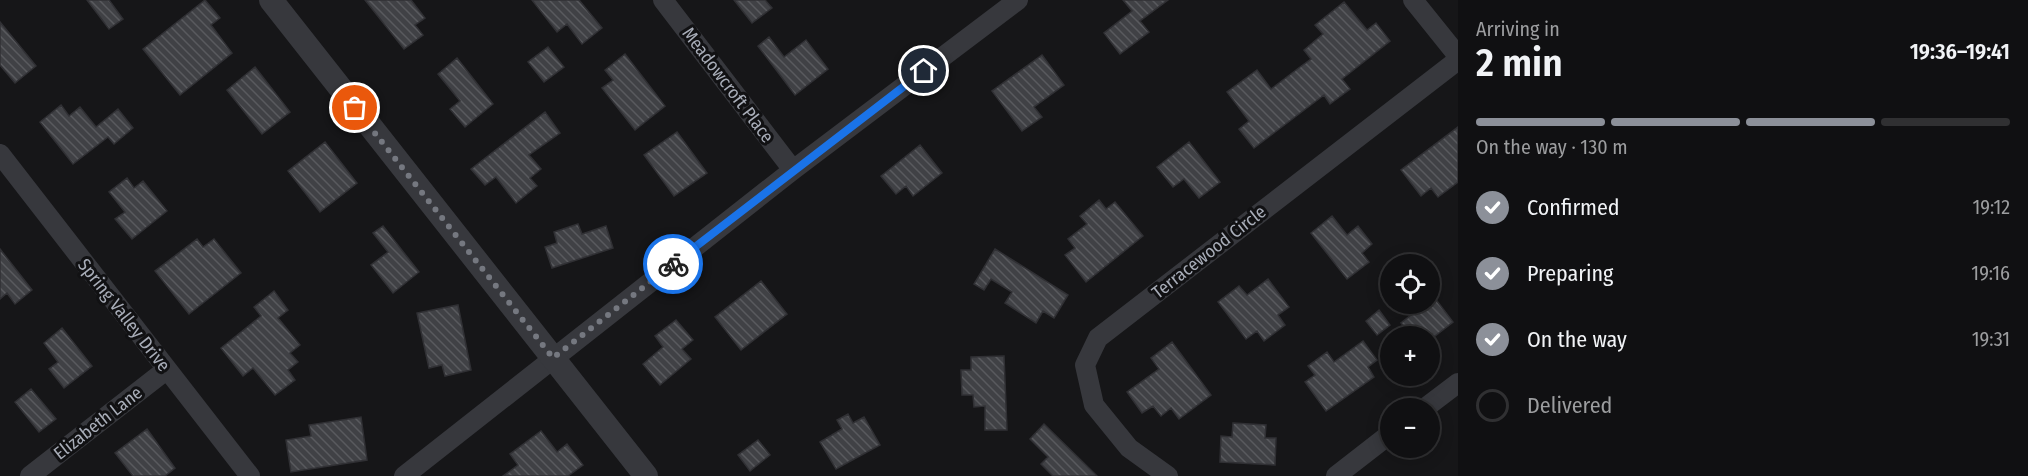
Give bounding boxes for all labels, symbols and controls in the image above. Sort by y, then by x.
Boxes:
text: Arriving in [1476,17,1560,41]
street label: Meadowcroft Place [677,23,779,147]
text: 19:36–19:41 [1910,38,2010,65]
text: 2 min [1476,40,1563,86]
pin [898,45,949,96]
icon: home [907,54,940,87]
pin [329,82,380,133]
icon: bag [338,91,371,124]
text: On the way · 130 m [1476,135,1628,159]
icon: check [1476,191,1509,224]
text: Confirmed [1527,194,1620,221]
text: 19:12 [1972,195,2010,219]
street label: Terracewood Circle [1148,201,1270,303]
courier [643,234,703,294]
icon: bike [657,248,690,281]
street label: Spring Valley Drive [73,254,175,376]
map controls [1380,254,1440,458]
button: locate [1380,254,1440,314]
icon: check [1476,257,1509,290]
text: Preparing [1527,260,1613,287]
text: 19:16 [1971,261,2010,285]
icon: check [1476,323,1509,356]
button: + [1380,326,1440,386]
text: On the way [1527,326,1627,353]
text: 19:31 [1972,327,2010,351]
street label: Elizabeth Lane [49,382,147,464]
text: Delivered [1527,392,1612,419]
button: − [1380,398,1440,458]

